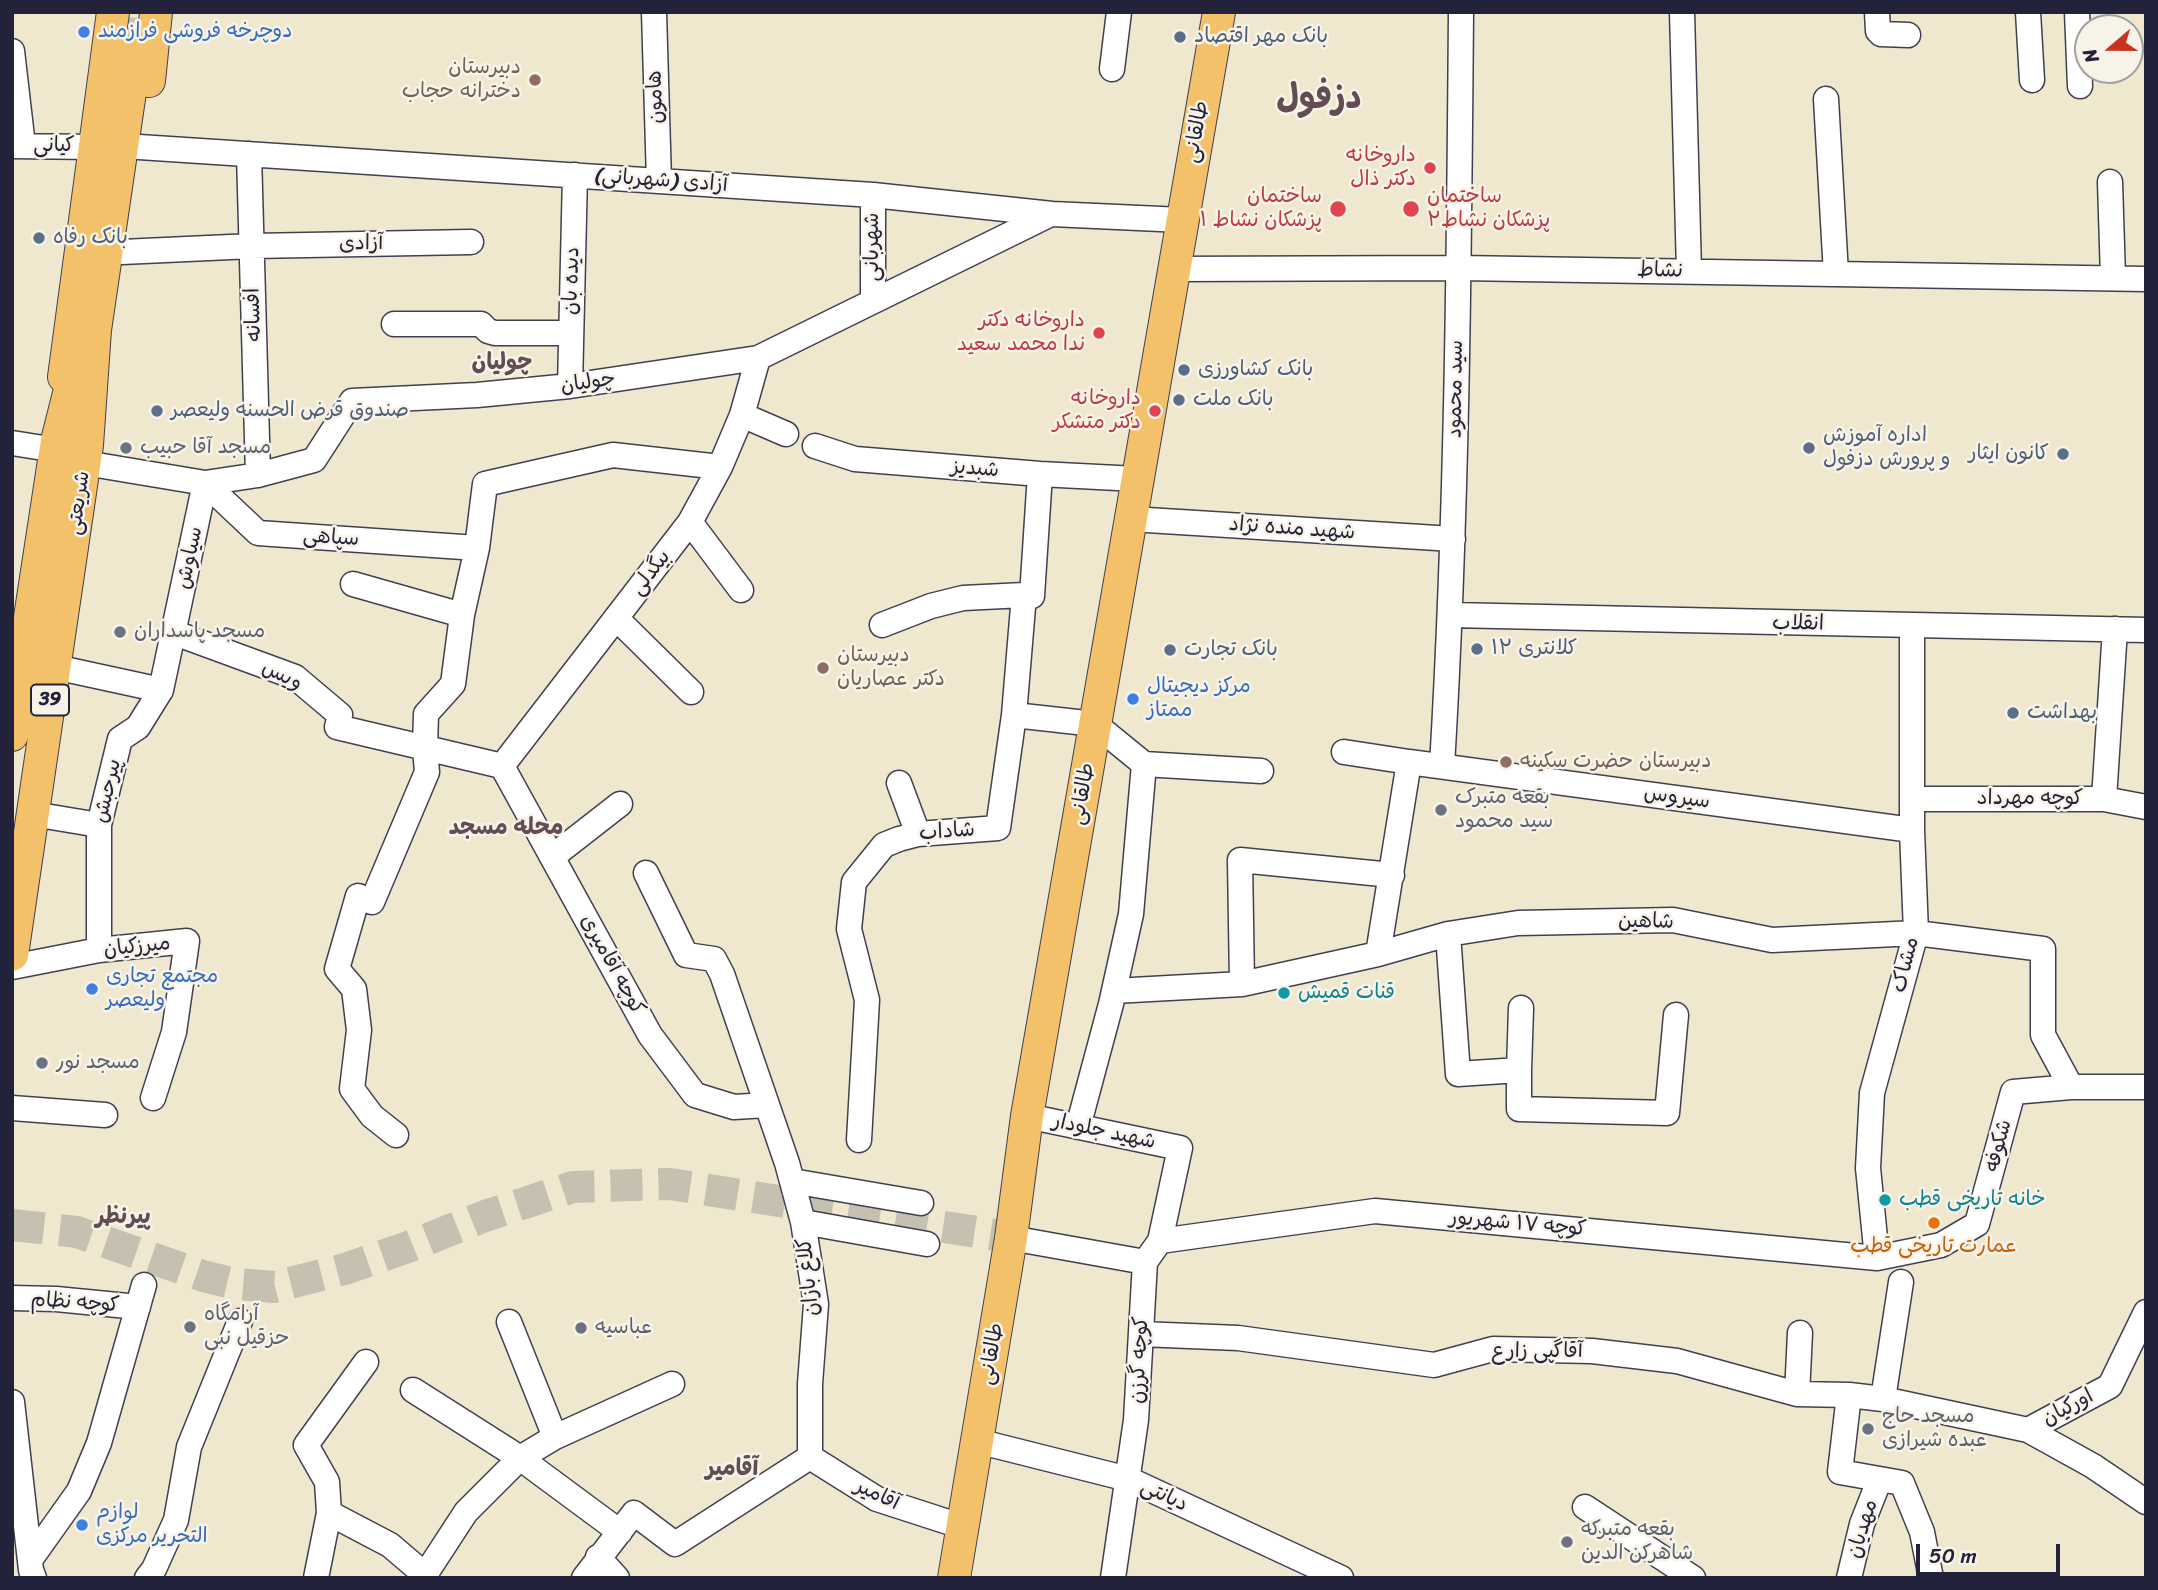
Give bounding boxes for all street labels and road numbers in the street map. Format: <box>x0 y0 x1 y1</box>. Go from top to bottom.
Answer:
street label: هامون <box>642 70 670 124</box>
street label: طالقانی <box>1179 99 1215 165</box>
street label: کیانی <box>33 133 75 159</box>
street label: آزادی (شهربانی) <box>593 164 729 198</box>
street label: شهربانی <box>860 212 886 282</box>
street label: آزادی <box>339 231 383 257</box>
street label: دیده بان <box>558 246 586 316</box>
street label: نشاط <box>1637 258 1683 284</box>
street label: افسانه <box>240 287 268 343</box>
street label: سید محمود <box>1443 340 1469 438</box>
street label: چولیان <box>559 367 617 399</box>
street label: شبدیز <box>950 454 1000 484</box>
street label: شریعتی <box>62 469 96 537</box>
street label: شهید منده نژاد <box>1228 512 1356 546</box>
street label: سپاهی <box>302 523 360 553</box>
street label: سیاوش <box>171 524 209 592</box>
street label: بیگدلی <box>625 545 677 601</box>
street label: انقلاب <box>1772 611 1824 637</box>
street label: ویس <box>258 655 306 697</box>
road number: 39 <box>31 684 69 716</box>
street label: پیرحبش <box>88 757 128 825</box>
street label: طالقانی <box>1065 761 1101 827</box>
street label: سیروس <box>1642 781 1712 815</box>
street label: کوچه مهرداد <box>1977 786 2083 812</box>
street label: شاداب <box>918 817 976 847</box>
street label: شاهین <box>1618 909 1674 935</box>
street label: کوچه آقامیری <box>574 910 650 1020</box>
street label: میرزکیان <box>102 931 172 963</box>
street label: مشاک <box>1887 935 1925 995</box>
street label: شهید جلودار <box>1050 1109 1158 1155</box>
street label: شکوفه <box>1980 1117 2018 1175</box>
street label: کوچه ۱۷ شهریور <box>1448 1205 1588 1243</box>
street label: کلاغ بازان <box>792 1237 826 1317</box>
street label: کوچه نظام <box>30 1287 120 1319</box>
street label: کوچه گرزن <box>1125 1316 1155 1404</box>
street label: طالقانی <box>974 1321 1010 1387</box>
street label: آقاگپی زارع <box>1491 1339 1583 1365</box>
street label: اورکیان <box>2038 1384 2098 1432</box>
street label: آقامیر <box>850 1474 904 1516</box>
street label: دیانتی <box>1136 1474 1192 1518</box>
street label: مهدیان <box>1842 1496 1884 1562</box>

